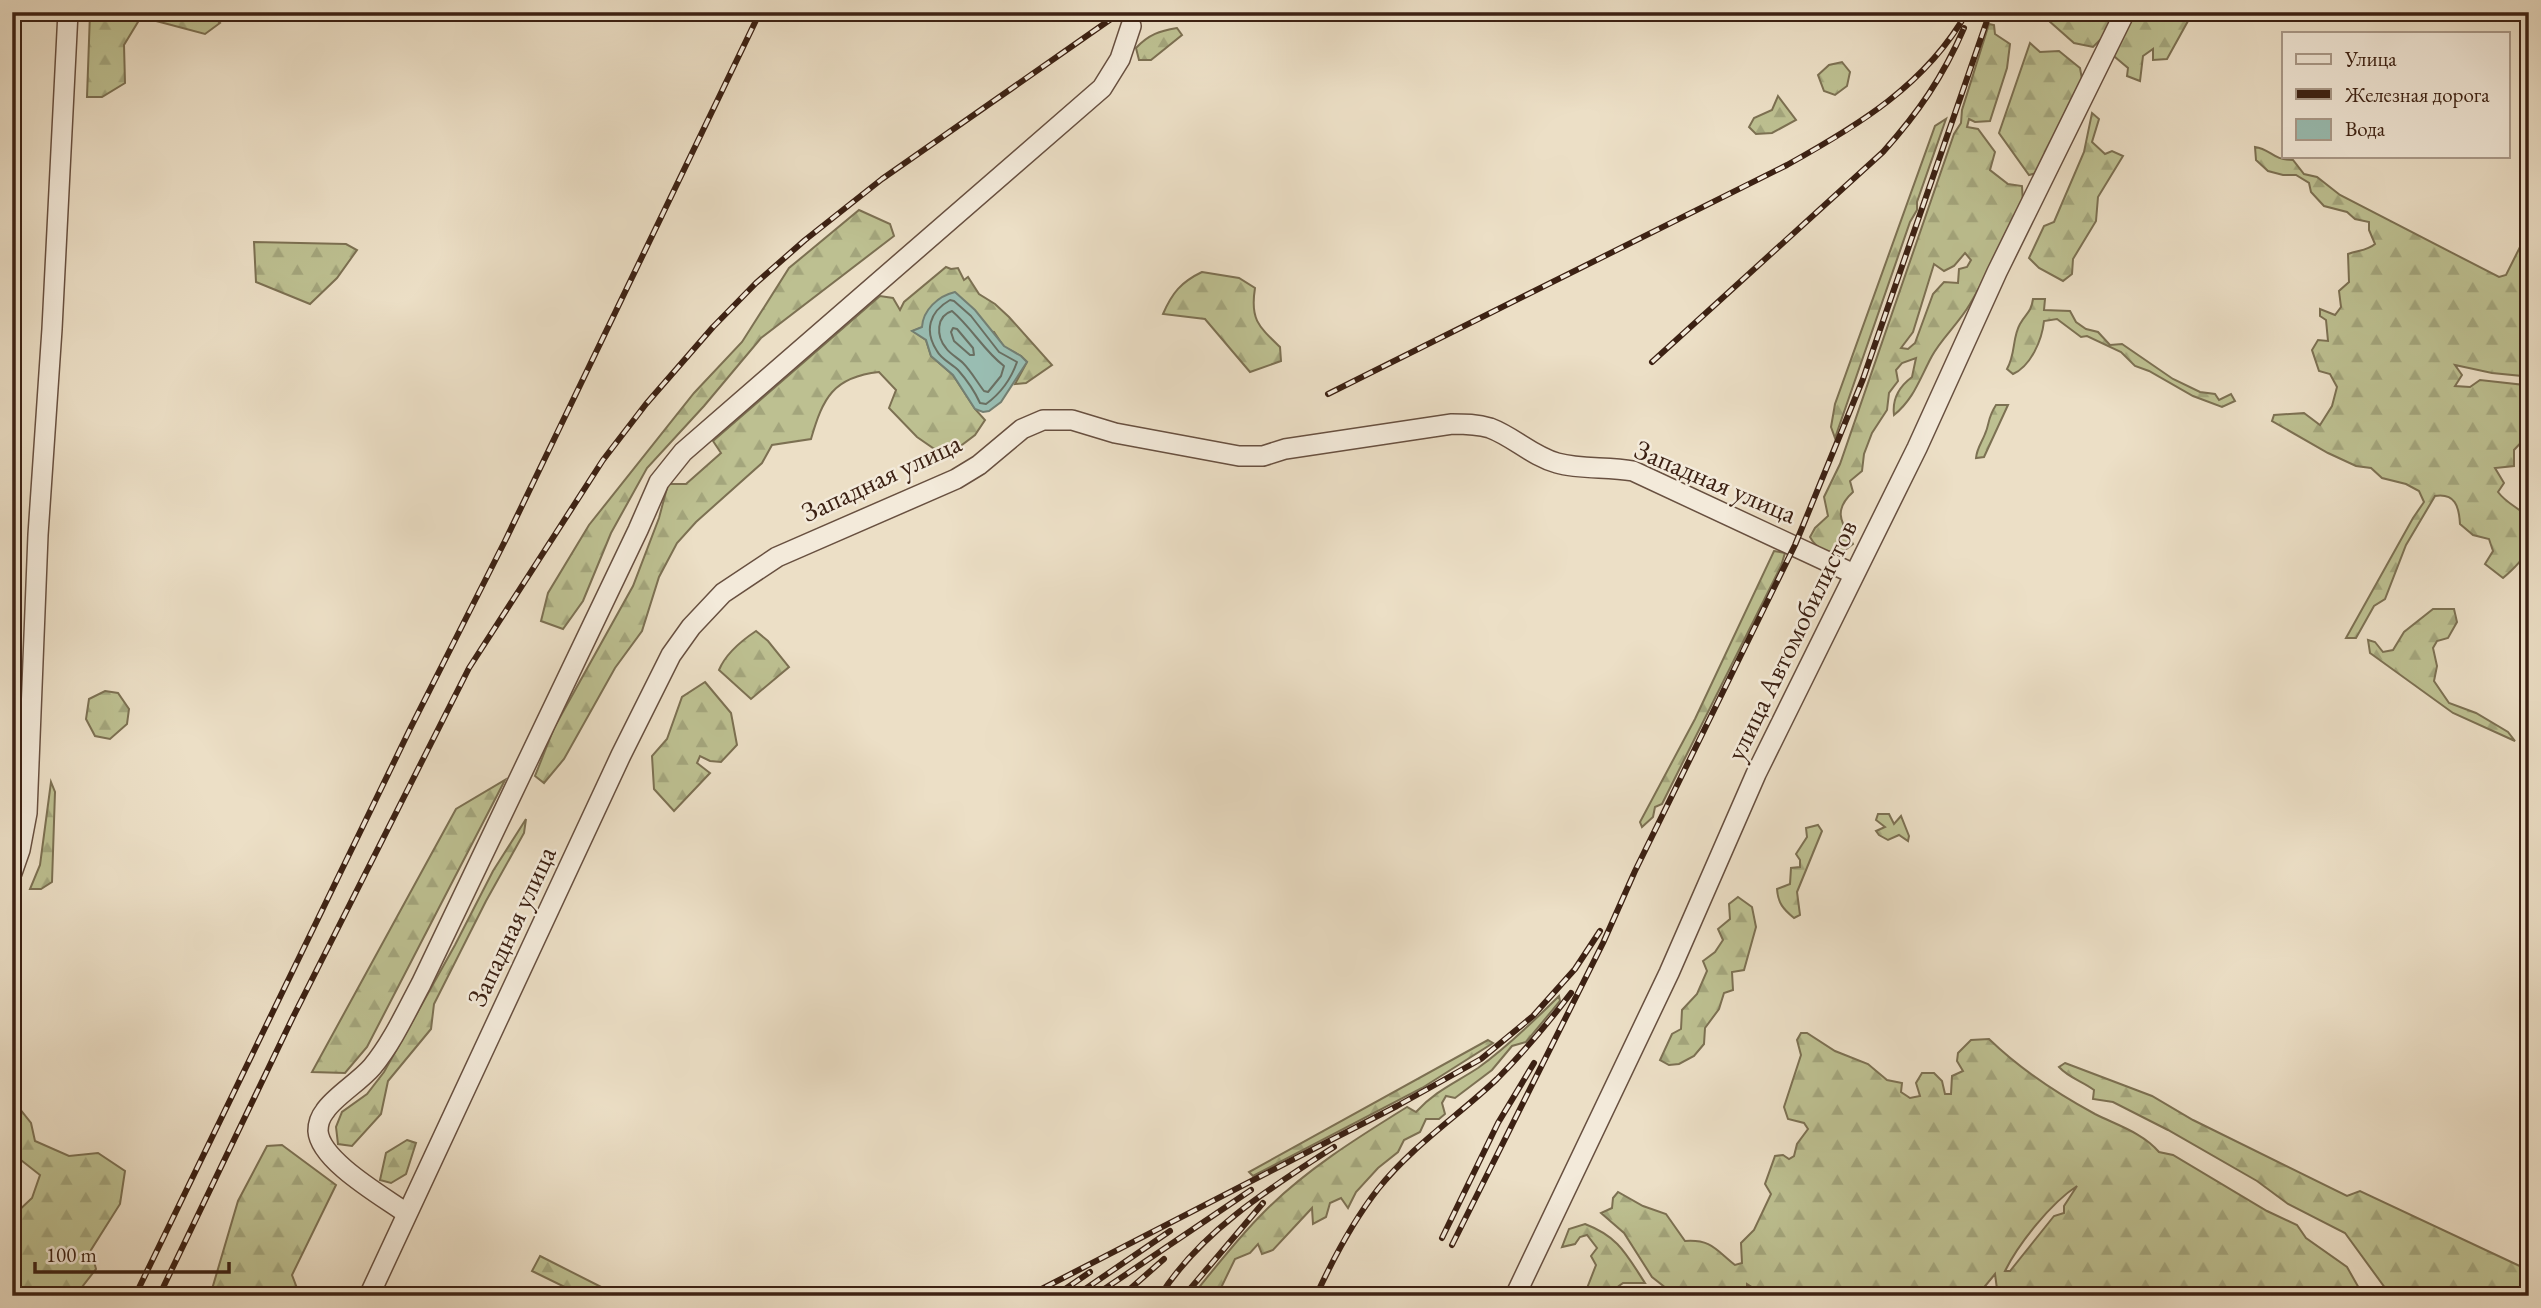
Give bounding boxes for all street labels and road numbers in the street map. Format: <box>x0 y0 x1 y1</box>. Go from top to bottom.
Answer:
street label: Западная улица <box>795 424 968 530</box>
street label: Западная улица <box>1629 431 1803 532</box>
street label: улица Автомобилистов <box>1717 514 1865 766</box>
street label: Западная улица <box>458 839 564 1012</box>

